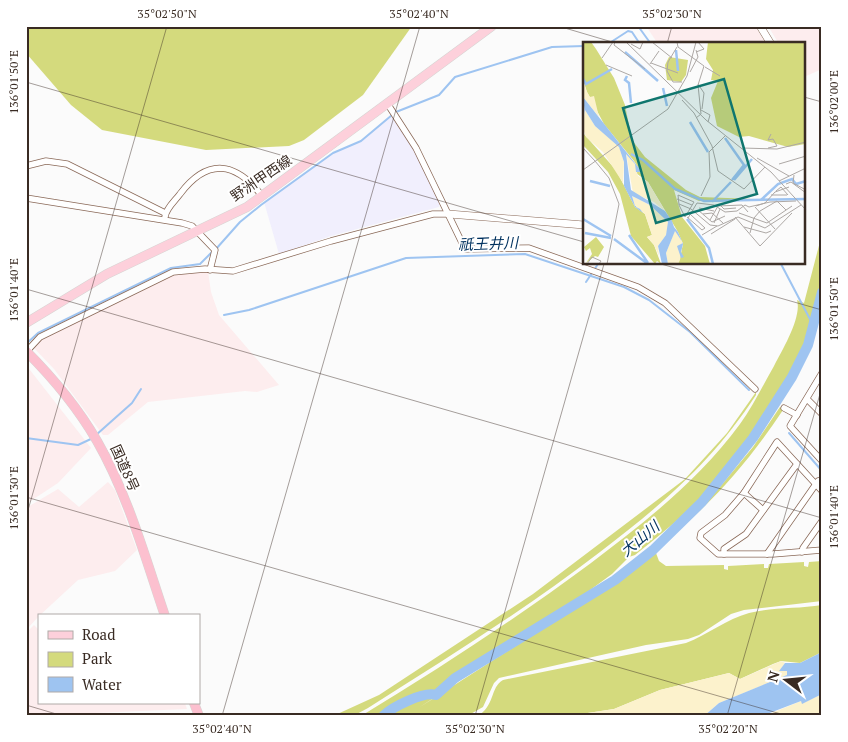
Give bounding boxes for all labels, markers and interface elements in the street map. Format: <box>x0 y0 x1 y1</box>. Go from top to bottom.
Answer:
text: 35°02'50"N <box>137 6 197 21</box>
text: 35°02'40"N <box>389 6 449 21</box>
text: 35°02'30"N <box>642 6 702 21</box>
inset map <box>583 42 806 265</box>
text: 136°01'50"E <box>6 50 21 114</box>
text: 136°02'00"E <box>826 70 841 134</box>
street label: 野洲甲西線 <box>226 150 295 205</box>
water label: 祇王井川 <box>458 232 520 254</box>
text: 136°01'40"E <box>6 258 21 322</box>
text: 136°01'50"E <box>826 277 841 341</box>
street label: 国道8号 <box>107 441 144 494</box>
text: 136°01'30"E <box>6 466 21 530</box>
text: 136°01'40"E <box>826 485 841 549</box>
water label: 大山川 <box>616 515 665 560</box>
legend <box>38 614 200 704</box>
text: Road <box>82 624 115 644</box>
text: Park <box>82 648 112 668</box>
north arrow <box>760 654 810 704</box>
text: N <box>762 668 784 684</box>
text: Water <box>82 674 122 694</box>
text: 35°02'40"N <box>192 721 252 736</box>
text: 35°02'30"N <box>445 721 505 736</box>
text: 35°02'20"N <box>698 721 758 736</box>

